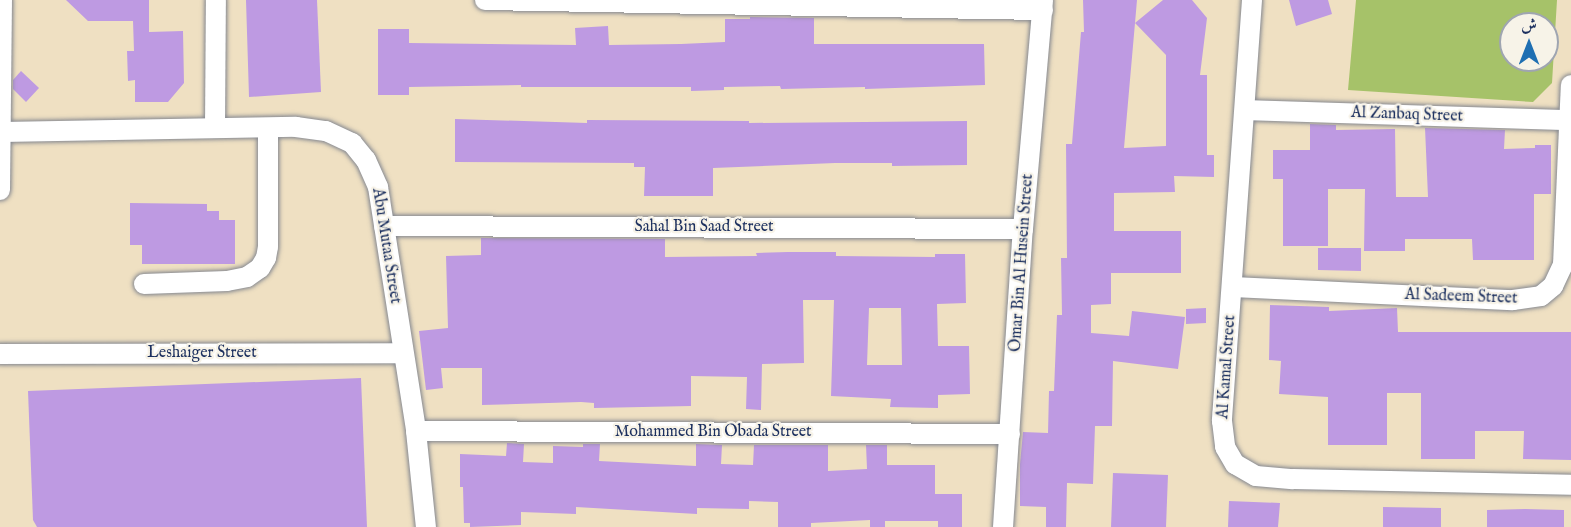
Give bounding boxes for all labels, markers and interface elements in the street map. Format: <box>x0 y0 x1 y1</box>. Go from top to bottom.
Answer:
north arrow <box>1499 12 1559 72</box>
text: ش <box>1521 16 1537 36</box>
street label: Al Zanbaq Street <box>1351 103 1463 127</box>
street label: Omar Bin Al Husein Street <box>1006 173 1038 353</box>
street label: Abu Mutaa Street <box>367 187 405 305</box>
street label: Sahal Bin Saad Street <box>634 217 774 237</box>
street label: Al Sadeem Street <box>1404 285 1518 309</box>
street label: Al Kamal Street <box>1214 314 1240 420</box>
street label: Leshaiger Street <box>147 343 257 363</box>
street label: Mohammed Bin Obada Street <box>614 422 812 442</box>

